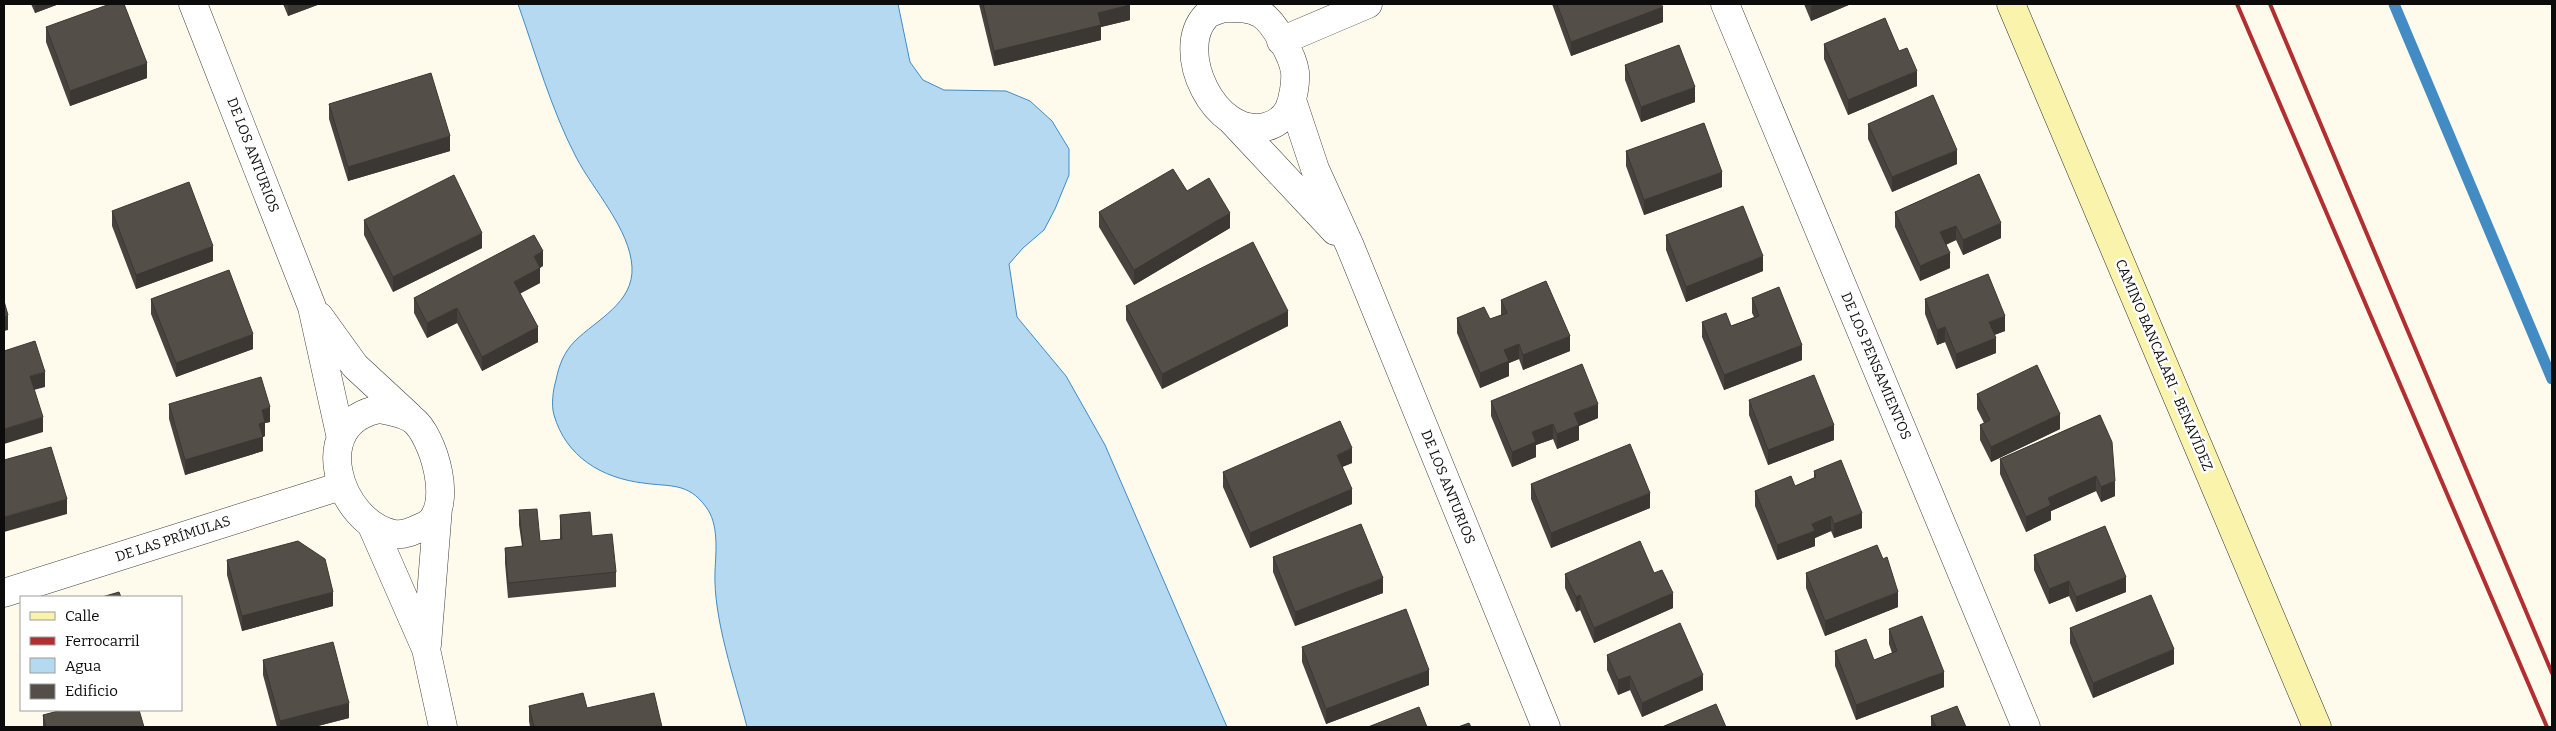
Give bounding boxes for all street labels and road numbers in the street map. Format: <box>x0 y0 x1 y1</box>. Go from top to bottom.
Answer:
street label: DE LOS ANTURIOS <box>223 95 283 215</box>
street label: CAMINO BANCALARI - BENAVÍDEZ <box>2112 256 2217 473</box>
street label: DE LOS PENSAMIENTOS <box>1837 290 1915 442</box>
street label: DE LOS ANTURIOS <box>1417 427 1479 547</box>
street label: DE LAS PRÍMULAS <box>113 511 233 566</box>

